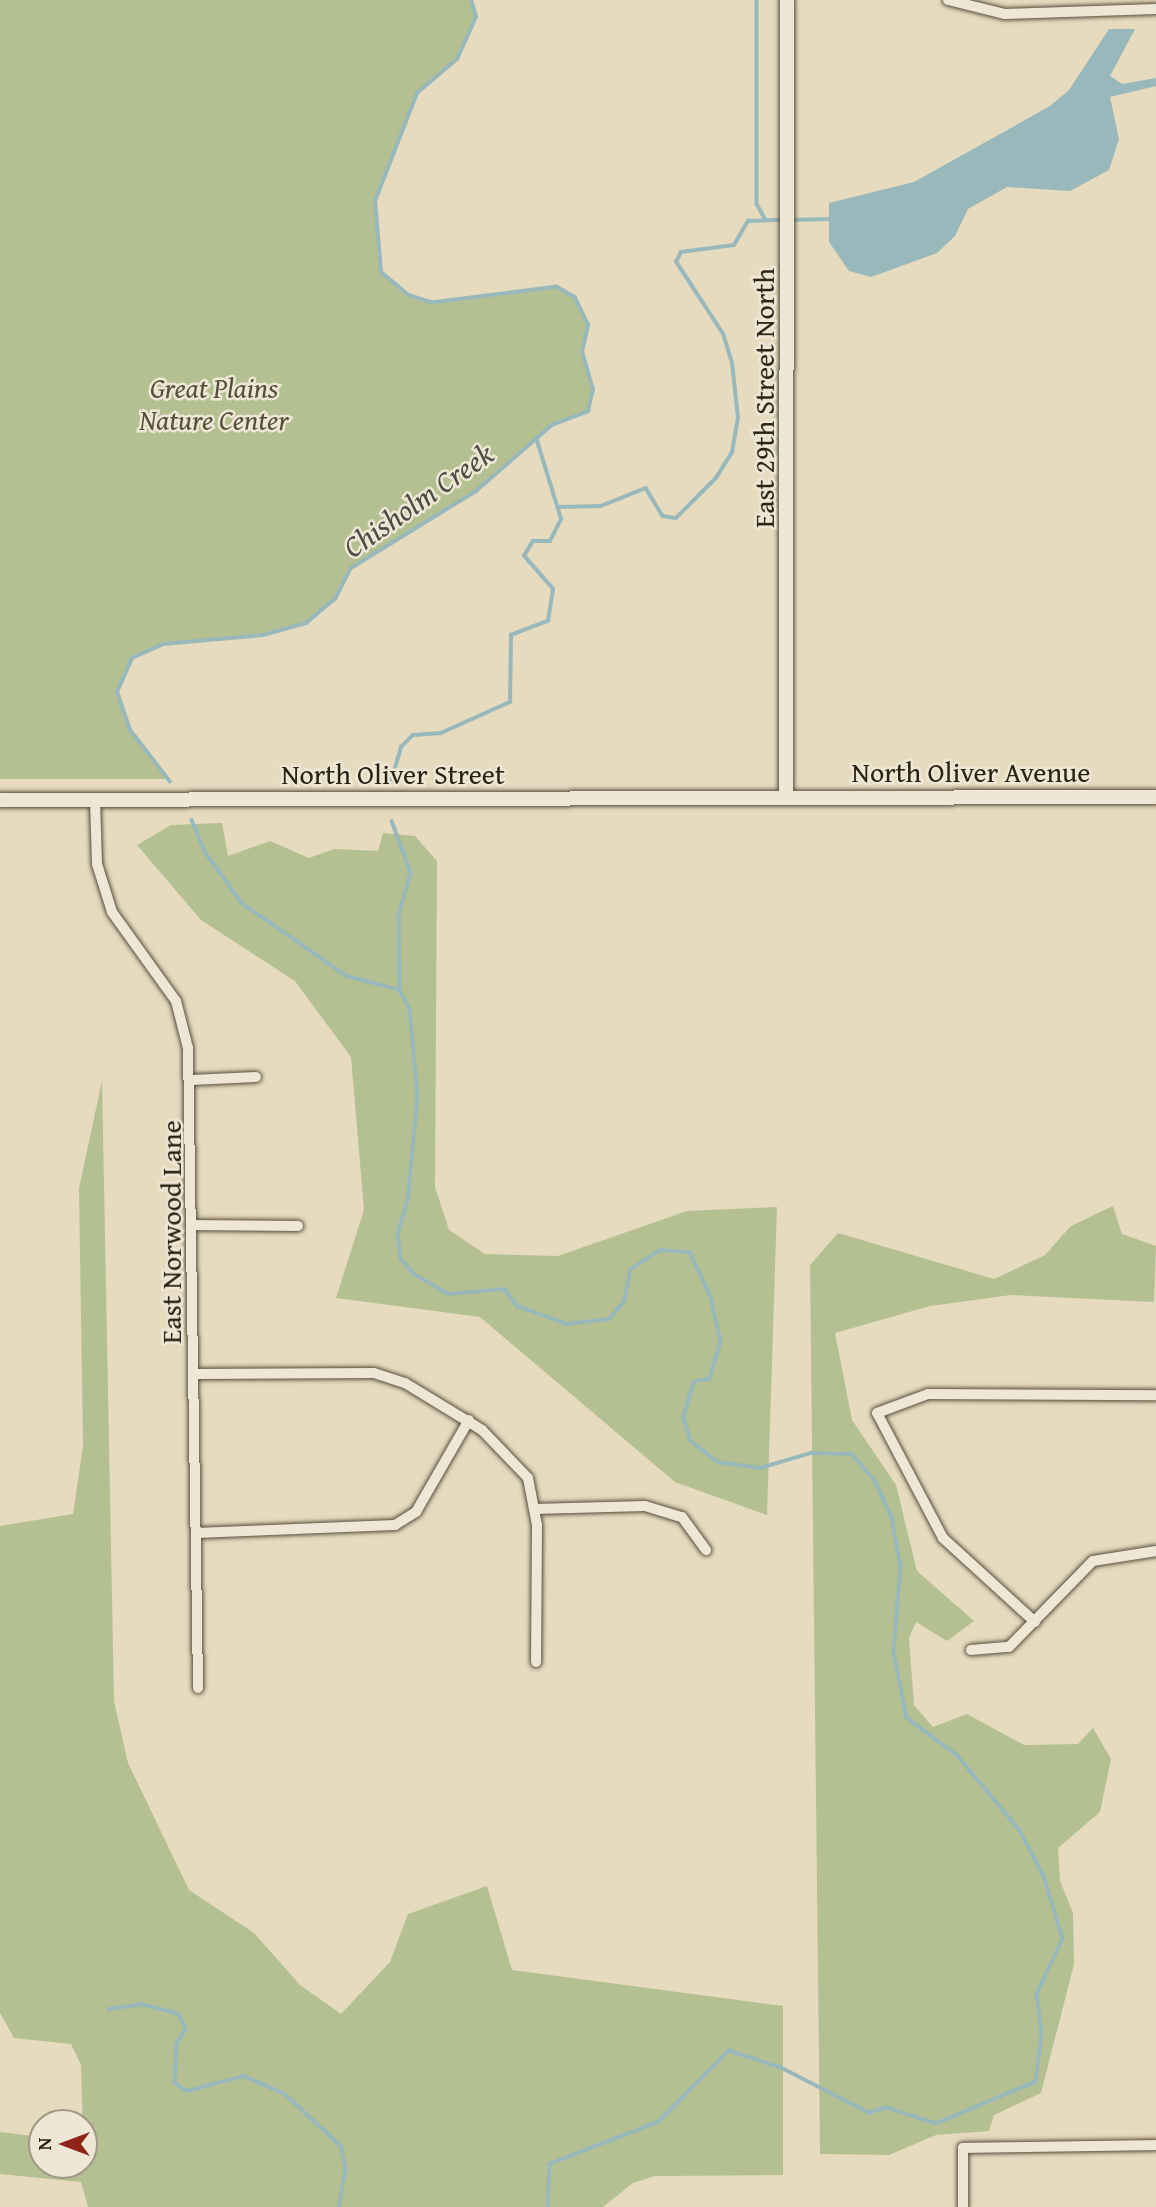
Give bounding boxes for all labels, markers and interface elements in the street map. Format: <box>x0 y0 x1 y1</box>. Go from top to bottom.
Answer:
street label: East 29th Street North <box>747 268 781 528</box>
park label: Great Plains Nature Center <box>139 371 289 437</box>
water label: Chisholm Creek <box>336 435 500 565</box>
street label: North Oliver Avenue <box>852 755 1090 789</box>
street label: North Oliver Street <box>281 757 505 791</box>
street label: East Norwood Lane <box>154 1120 188 1344</box>
north arrow <box>28 2109 98 2179</box>
text: N <box>30 2138 58 2150</box>

